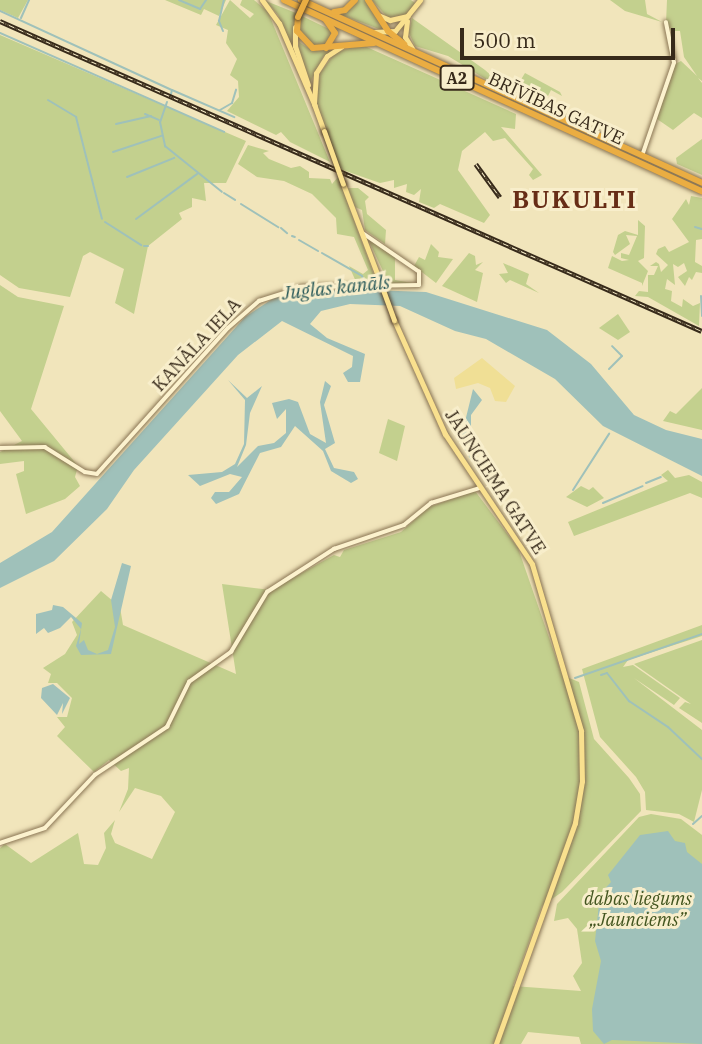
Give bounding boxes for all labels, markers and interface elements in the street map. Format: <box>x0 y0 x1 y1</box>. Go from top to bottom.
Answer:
scale bar <box>464 14 679 58</box>
text: 500 m <box>473 26 536 54</box>
road number: A2 <box>440 66 475 90</box>
street label: BRĪVĪBAS GATVE <box>485 68 627 150</box>
district label: BUKULTI <box>513 186 637 214</box>
water label: Juglas kanāls <box>281 271 391 305</box>
street label: KANĀLA IELA <box>148 294 246 396</box>
street label: JAUNCIEMA GATVE <box>440 406 550 558</box>
park label: dabas liegums „Jaunciems” <box>584 889 692 932</box>

